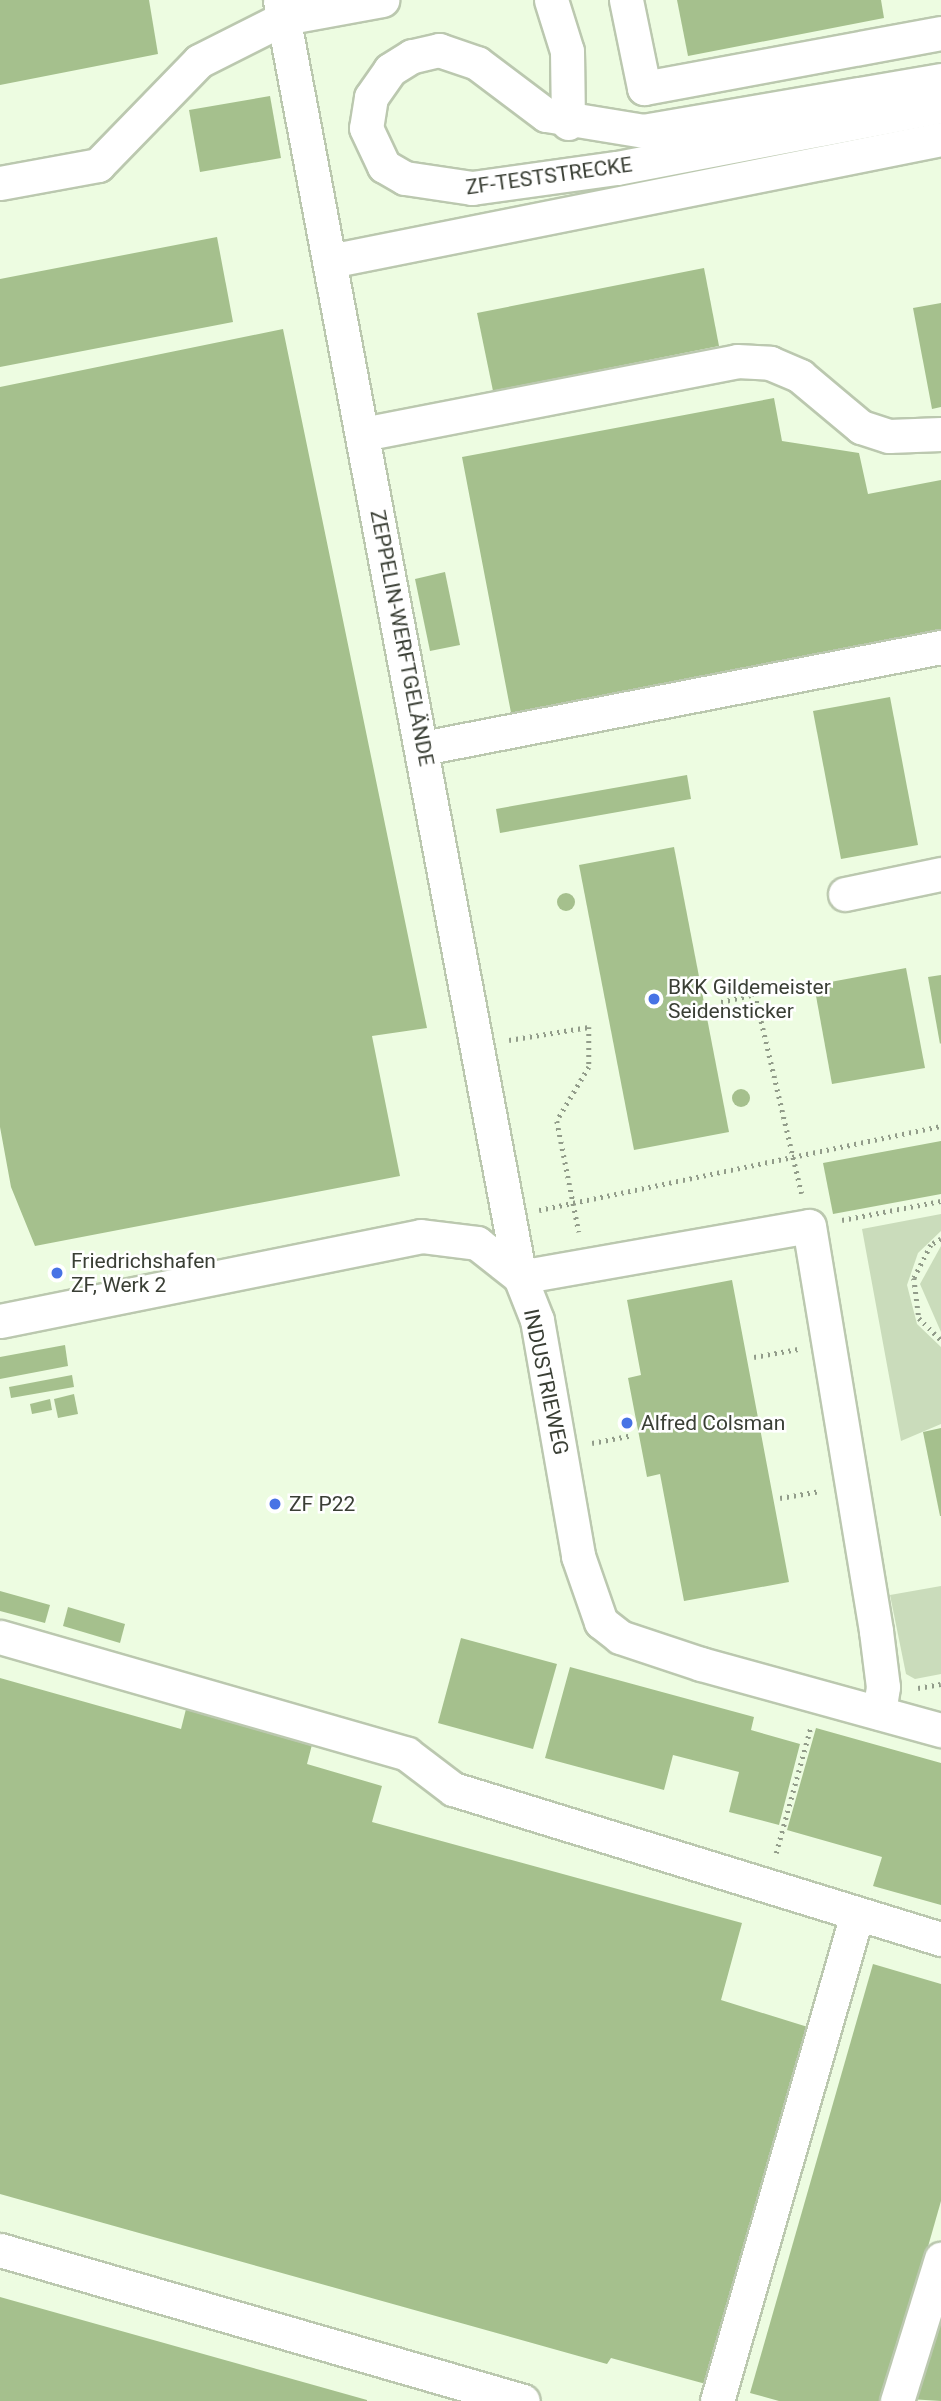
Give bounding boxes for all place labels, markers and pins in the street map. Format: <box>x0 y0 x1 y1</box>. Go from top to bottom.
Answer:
place label: BKK Gildemeister Seidensticker <box>668 974 831 1024</box>
marker: BKK Gildemeister Seidensticker <box>646 991 662 1007</box>
place label: Friedrichshafen ZF, Werk 2 <box>71 1248 216 1298</box>
marker: Friedrichshafen ZF, Werk 2 <box>49 1265 65 1281</box>
place label: Alfred Colsman <box>641 1410 785 1436</box>
marker: Alfred Colsman <box>619 1415 635 1431</box>
place label: ZF P22 <box>289 1491 355 1517</box>
marker: ZF P22 <box>267 1496 283 1512</box>

